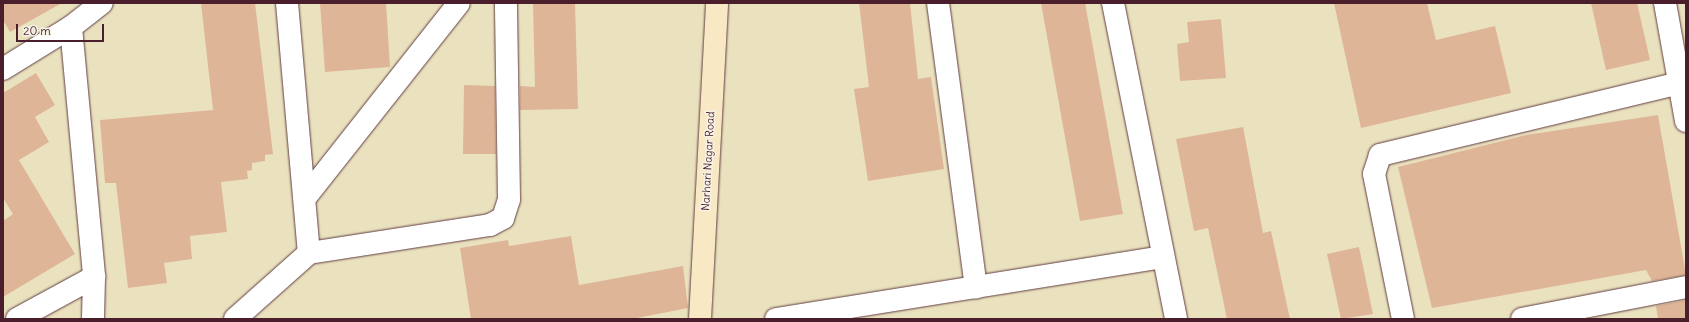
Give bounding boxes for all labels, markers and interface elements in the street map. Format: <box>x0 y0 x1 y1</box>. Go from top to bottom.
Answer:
scale bar <box>18 16 106 42</box>
text: 20 m <box>23 23 51 38</box>
street label: Narhari Nagar Road <box>699 111 717 211</box>

